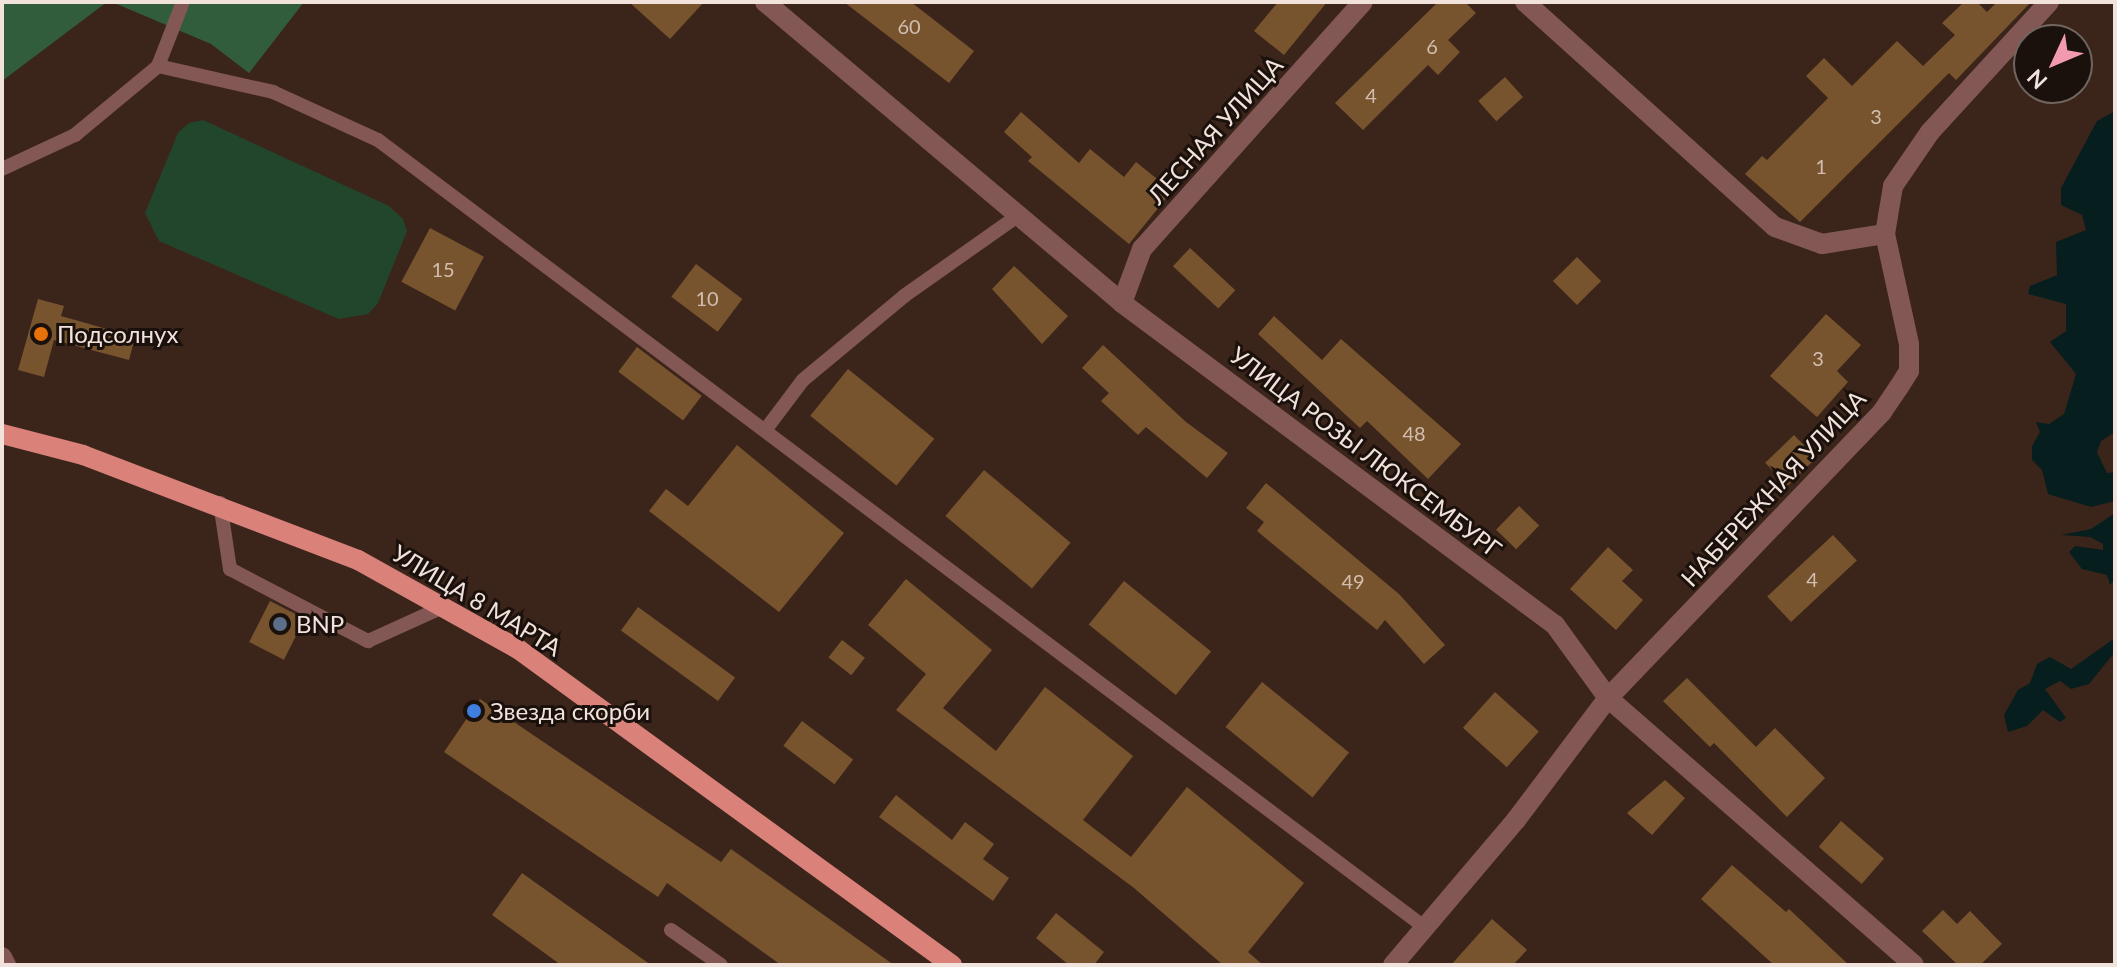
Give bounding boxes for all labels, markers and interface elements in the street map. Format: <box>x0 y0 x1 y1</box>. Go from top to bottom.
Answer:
house number: 60 <box>897 14 921 38</box>
north arrow <box>2013 24 2093 104</box>
house number: 6 <box>1426 34 1438 58</box>
street label: ЛЕСНАЯ УЛИЦА <box>1141 51 1289 209</box>
text: N <box>2021 64 2052 95</box>
house number: 4 <box>1365 83 1377 107</box>
house number: 3 <box>1870 104 1882 128</box>
house number: 1 <box>1815 154 1827 178</box>
house number: 15 <box>431 257 455 281</box>
house number: 10 <box>695 286 719 310</box>
place label: Подсолнух <box>57 320 178 348</box>
marker: Подсолнух <box>32 325 50 343</box>
street label: УЛИЦА РОЗЫ ЛЮКСЕМБУРГ <box>1225 340 1507 564</box>
house number: 3 <box>1812 346 1824 370</box>
street label: НАБЕРЕЖНАЯ УЛИЦА <box>1675 384 1871 592</box>
house number: 48 <box>1402 421 1426 445</box>
street label: УЛИЦА 8 МАРТА <box>387 538 567 662</box>
house number: 4 <box>1806 567 1818 591</box>
house number: 49 <box>1341 569 1365 593</box>
place label: BNP <box>296 610 344 638</box>
marker: BNP <box>271 615 289 633</box>
place label: Звезда скорби <box>490 697 650 725</box>
marker: Звезда скорби <box>465 702 483 720</box>

